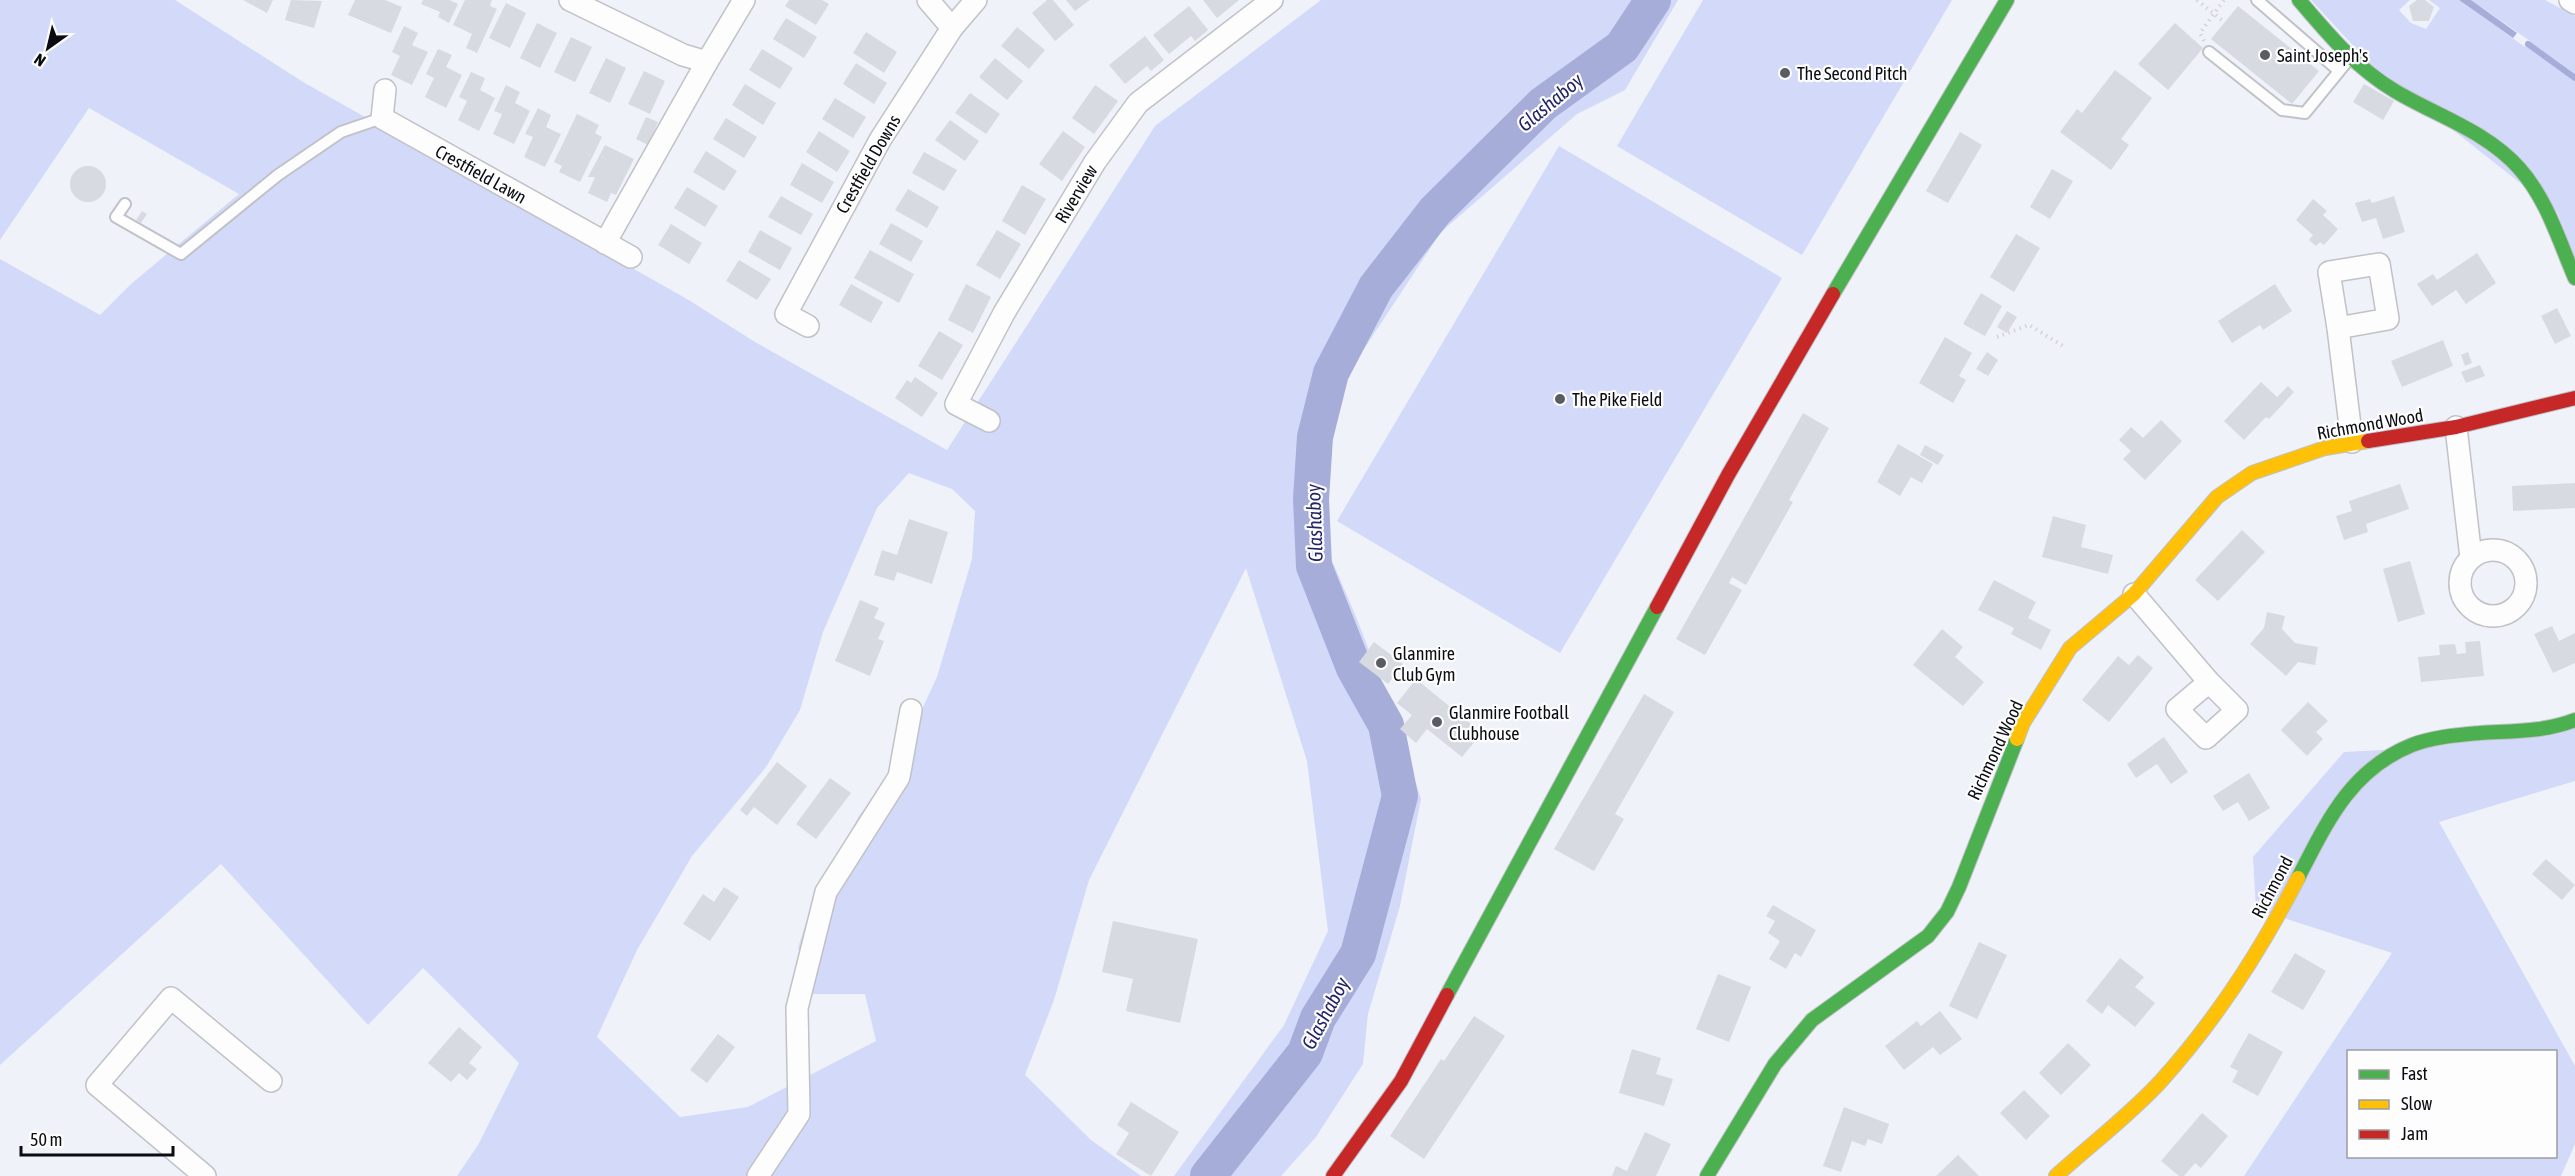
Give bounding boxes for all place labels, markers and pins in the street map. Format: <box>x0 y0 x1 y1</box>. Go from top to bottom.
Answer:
place label: Saint Joseph's <box>2277 45 2368 66</box>
marker: Saint Joseph's <box>2258 48 2272 62</box>
place label: The Second Pitch <box>1797 63 1907 84</box>
marker: The Second Pitch <box>1778 66 1792 80</box>
place label: The Pike Field <box>1572 389 1662 410</box>
marker: The Pike Field <box>1553 392 1567 406</box>
place label: Glanmire Club Gym <box>1393 643 1455 685</box>
marker: Glanmire Club Gym <box>1374 656 1388 670</box>
place label: Glanmire Football Clubhouse <box>1449 702 1569 744</box>
marker: Glanmire Football Clubhouse <box>1430 715 1444 729</box>

